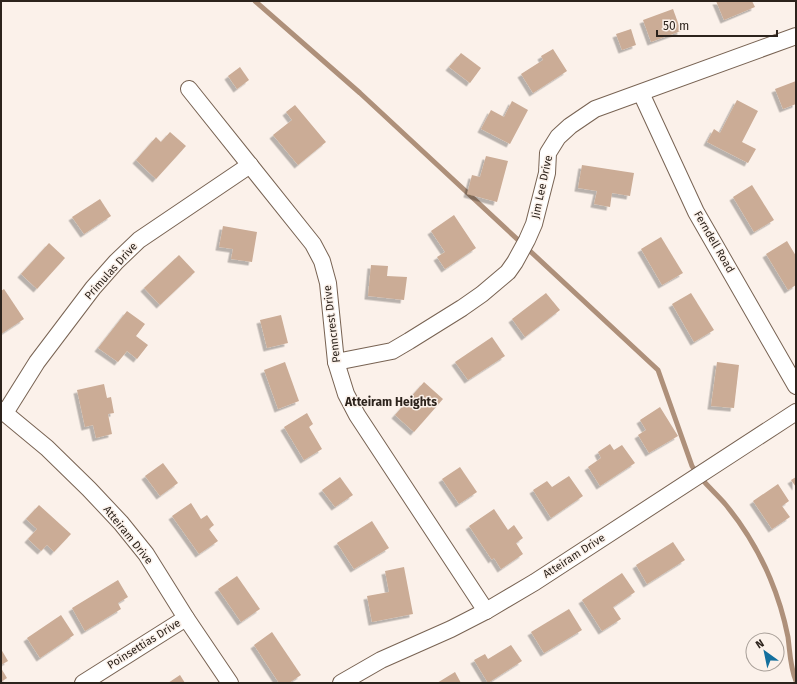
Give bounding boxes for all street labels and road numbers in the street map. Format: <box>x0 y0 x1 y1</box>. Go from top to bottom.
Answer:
street label: Jim Lee Drive <box>529 154 555 220</box>
street label: Ferndell Road <box>691 209 737 275</box>
street label: Primulas Drive <box>82 240 140 302</box>
street label: Penncrest Drive <box>321 285 343 363</box>
street label: Atteiram Drive <box>101 503 155 567</box>
street label: Atteiram Drive <box>541 531 607 581</box>
street label: Poinsettias Drive <box>105 616 183 672</box>

